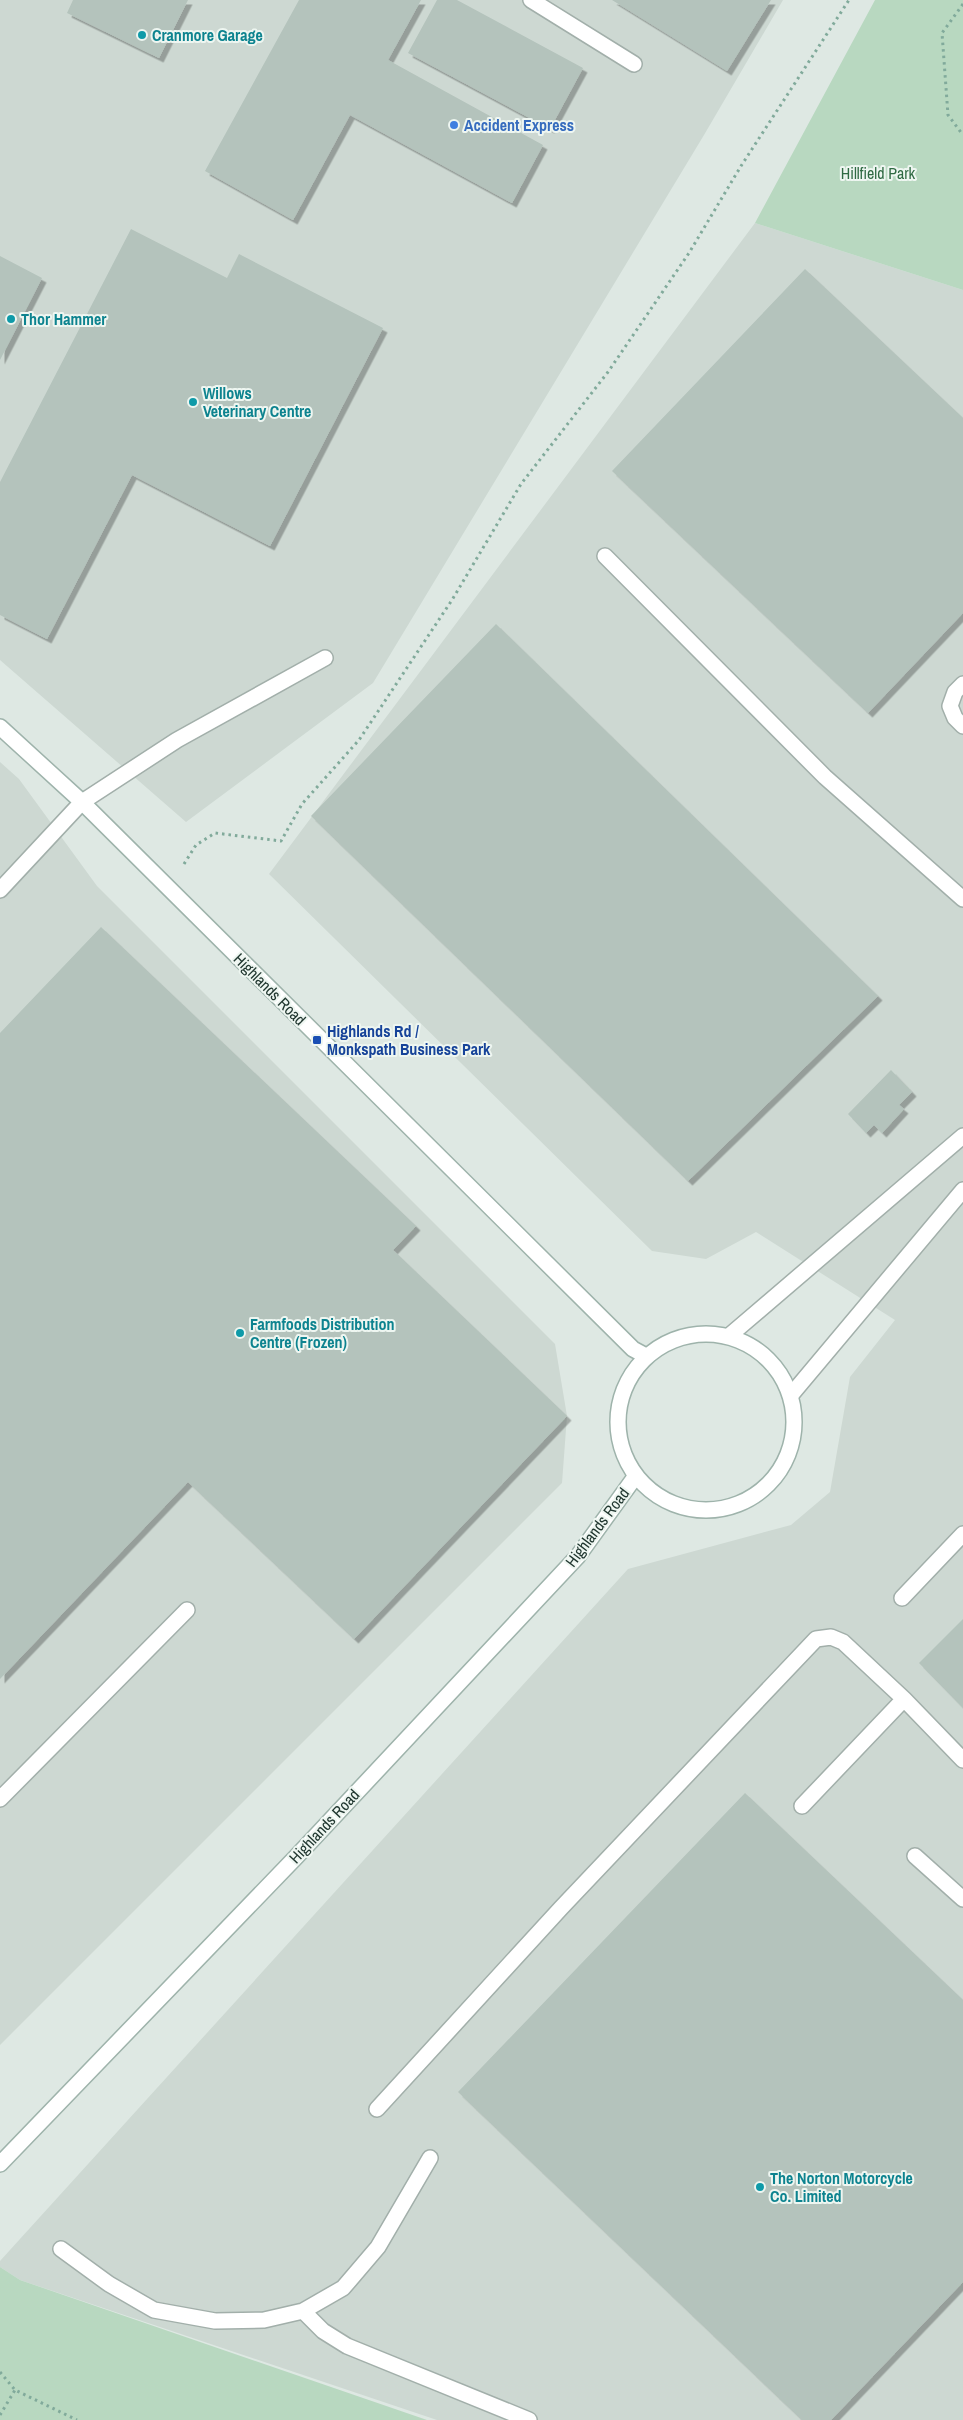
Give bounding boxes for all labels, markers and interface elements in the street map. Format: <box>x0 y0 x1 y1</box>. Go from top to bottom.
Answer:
place label: Cranmore Garage <box>152 24 263 46</box>
marker: Cranmore Garage <box>136 29 148 41</box>
place label: Accident Express <box>464 114 574 136</box>
marker: Accident Express <box>448 119 460 131</box>
park label: Hillfield Park <box>841 162 916 184</box>
place label: Thor Hammer <box>21 308 107 330</box>
marker: Thor Hammer <box>5 313 17 325</box>
place label: Willows Veterinary Centre <box>203 382 311 422</box>
marker: Willows Veterinary Centre <box>187 396 199 408</box>
street label: Highlands Road <box>229 948 311 1030</box>
place label: Highlands Rd / Monkspath Business Park <box>327 1020 491 1060</box>
marker: Highlands Rd / Monkspath Business Park <box>311 1034 323 1046</box>
place label: Farmfoods Distribution Centre (Frozen) <box>250 1313 394 1353</box>
marker: Farmfoods Distribution Centre (Frozen) <box>234 1327 246 1339</box>
street label: Highlands Road <box>560 1483 634 1571</box>
street label: Highlands Road <box>284 1784 364 1868</box>
place label: The Norton Motorcycle Co. Limited <box>770 2167 913 2207</box>
marker: The Norton Motorcycle Co. Limited <box>754 2181 766 2193</box>

